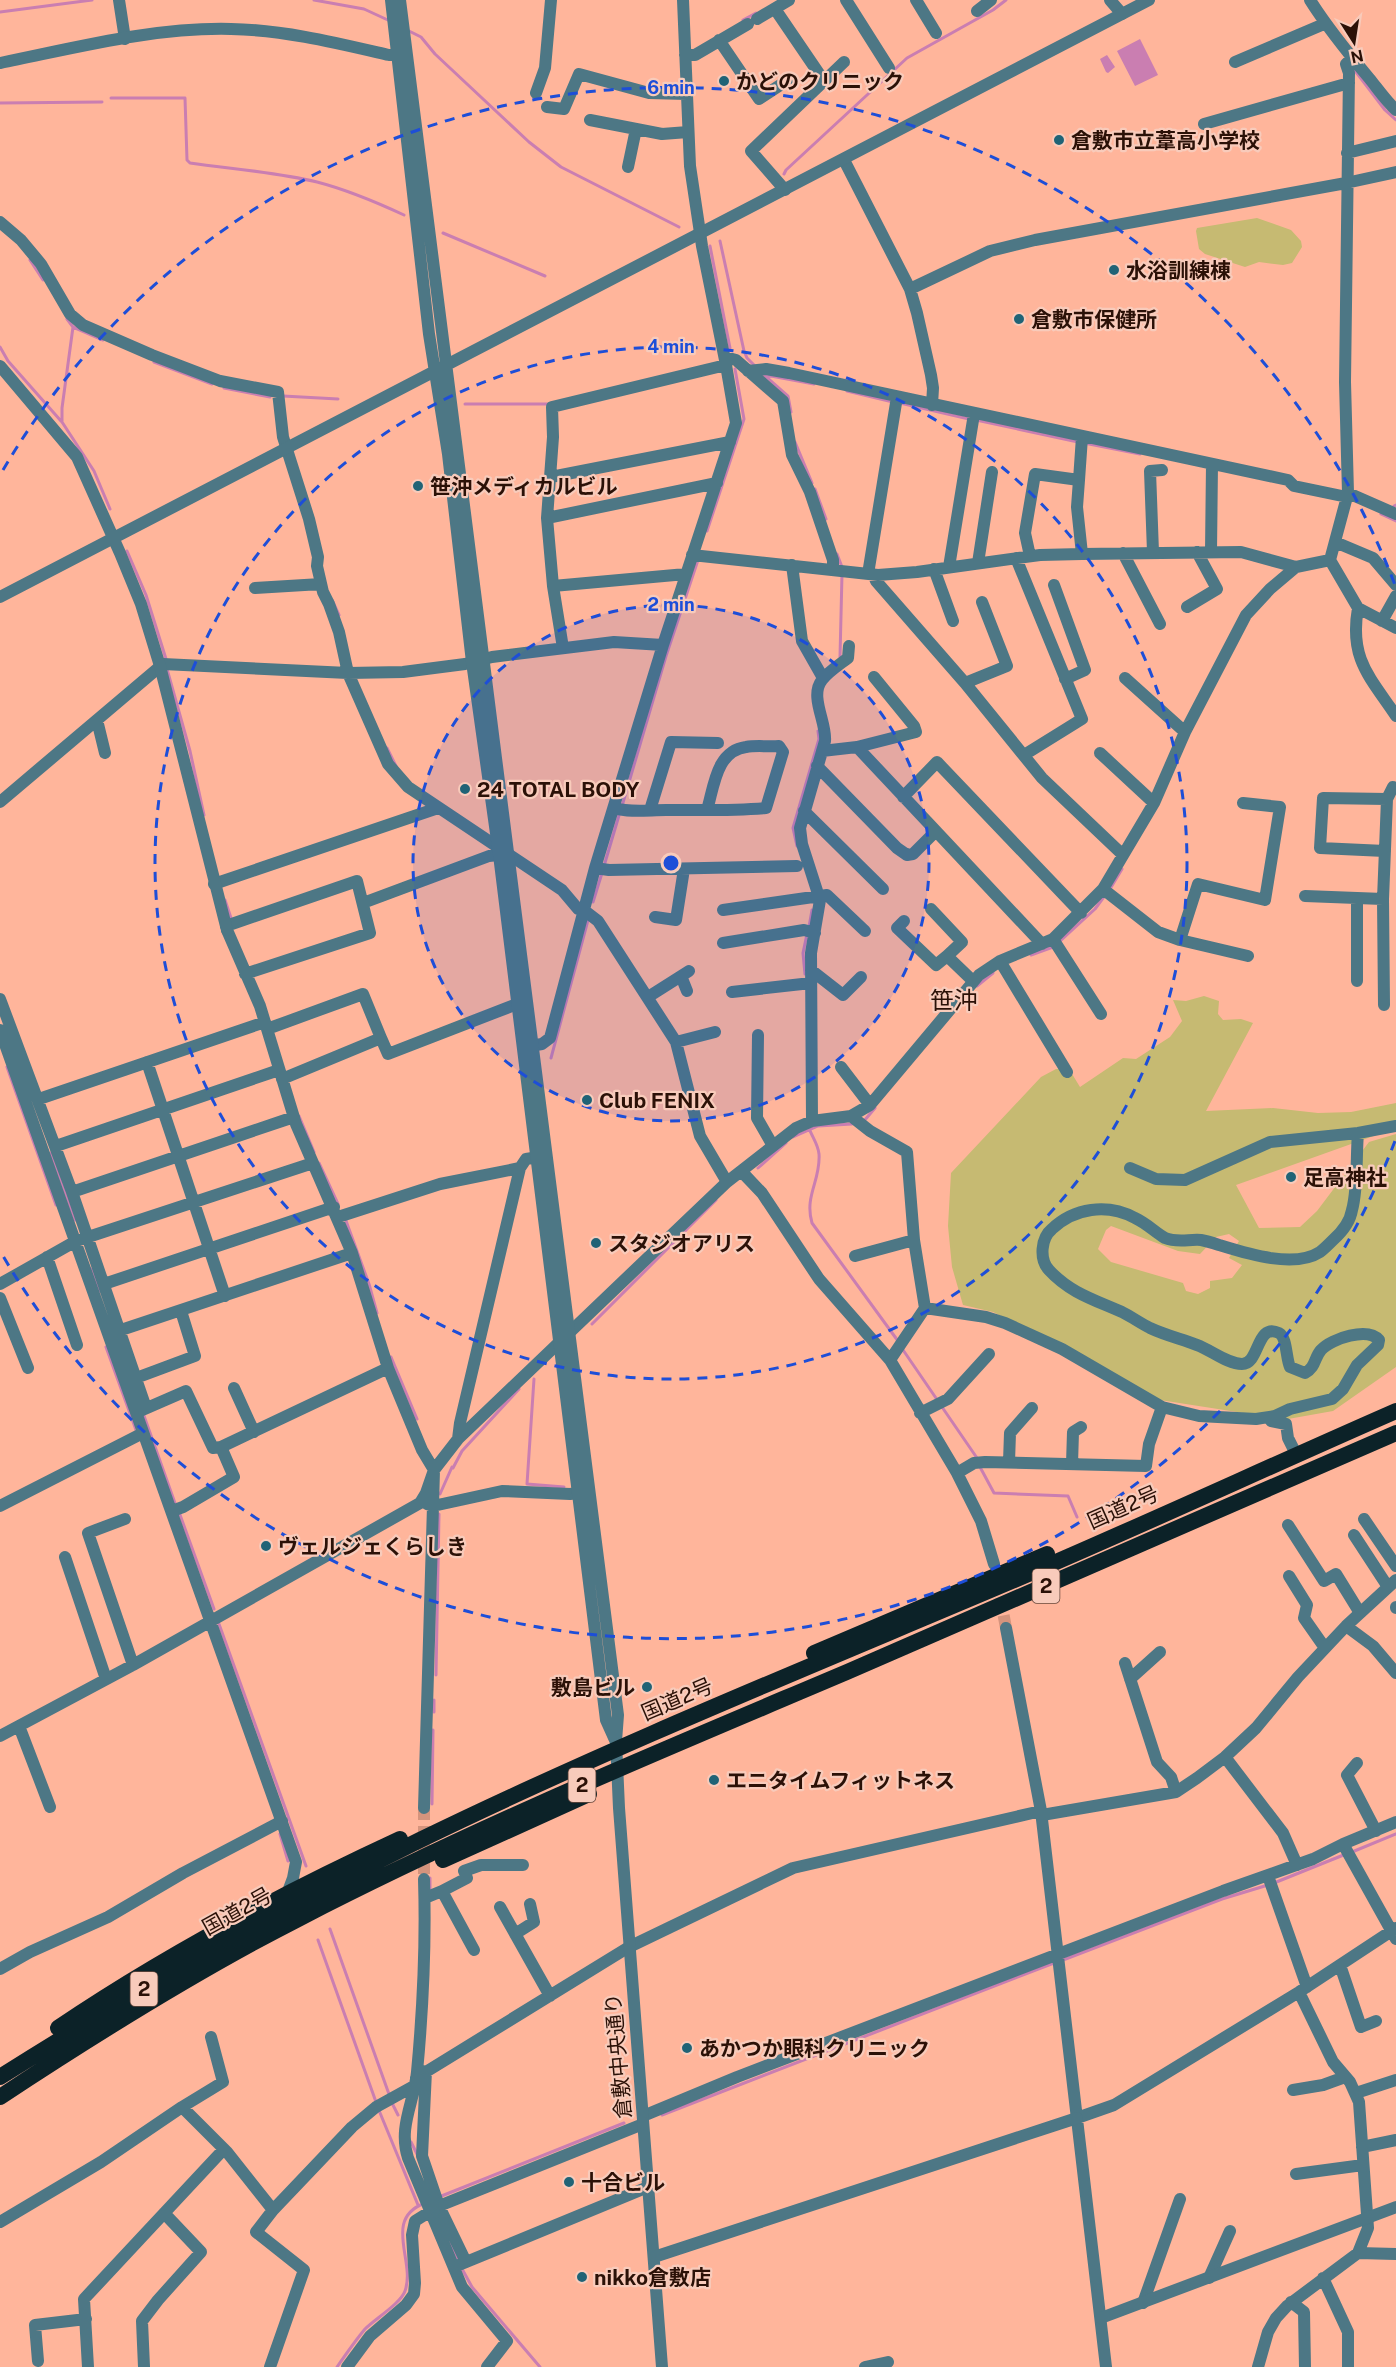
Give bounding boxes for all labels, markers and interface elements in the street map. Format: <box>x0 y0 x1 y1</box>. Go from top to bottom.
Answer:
north arrow <box>1324 12 1384 72</box>
text: N <box>1349 46 1365 67</box>
place label: かどのクリニック <box>736 69 904 94</box>
marker: かどのクリニック <box>717 74 731 88</box>
text: 6 min <box>647 77 695 98</box>
place label: 倉敷市立葦高小学校 <box>1071 128 1260 153</box>
marker: 倉敷市立葦高小学校 <box>1052 133 1066 147</box>
place label: 水浴訓練棟 <box>1126 258 1231 283</box>
marker: 水浴訓練棟 <box>1107 263 1121 277</box>
place label: 倉敷市保健所 <box>1031 307 1157 332</box>
marker: 倉敷市保健所 <box>1012 312 1026 326</box>
text: 4 min <box>647 336 695 357</box>
place label: 笹沖メディカルビル <box>430 474 618 499</box>
marker: 笹沖メディカルビル <box>411 479 425 493</box>
text: 2 min <box>647 594 695 615</box>
place label: 24 TOTAL BODY <box>477 777 640 802</box>
marker: 24 TOTAL BODY <box>458 782 472 796</box>
centre of rings <box>661 853 681 873</box>
district label: 笹沖 <box>930 986 978 1014</box>
place label: Club FENIX <box>599 1088 715 1113</box>
marker: Club FENIX <box>580 1093 594 1107</box>
place label: 足高神社 <box>1303 1165 1387 1190</box>
marker: 足高神社 <box>1284 1170 1298 1184</box>
place label: スタジオアリス <box>608 1231 755 1256</box>
marker: スタジオアリス <box>589 1236 603 1250</box>
street label: 国道2号 <box>1083 1480 1163 1534</box>
place label: ヴェルジェくらしき <box>278 1534 467 1559</box>
marker: ヴェルジェくらしき <box>259 1539 273 1553</box>
road number: 2 <box>1032 1569 1060 1603</box>
street label: 国道2号 <box>637 1673 717 1725</box>
place label: 敷島ビル <box>551 1675 635 1700</box>
marker: 敷島ビル <box>640 1680 654 1694</box>
road number: 2 <box>568 1768 596 1802</box>
place label: エニタイムフィットネス <box>726 1768 955 1793</box>
marker: エニタイムフィットネス <box>707 1773 721 1787</box>
street label: 国道2号 <box>198 1882 276 1940</box>
road number: 2 <box>130 1972 158 2006</box>
street label: 倉敷中央通り <box>600 1992 636 2120</box>
place label: あかつか眼科クリニック <box>699 2036 930 2061</box>
marker: あかつか眼科クリニック <box>680 2041 694 2055</box>
place label: 十合ビル <box>581 2170 665 2195</box>
marker: 十合ビル <box>562 2175 576 2189</box>
place label: nikko倉敷店 <box>594 2265 711 2290</box>
marker: nikko倉敷店 <box>575 2270 589 2284</box>

